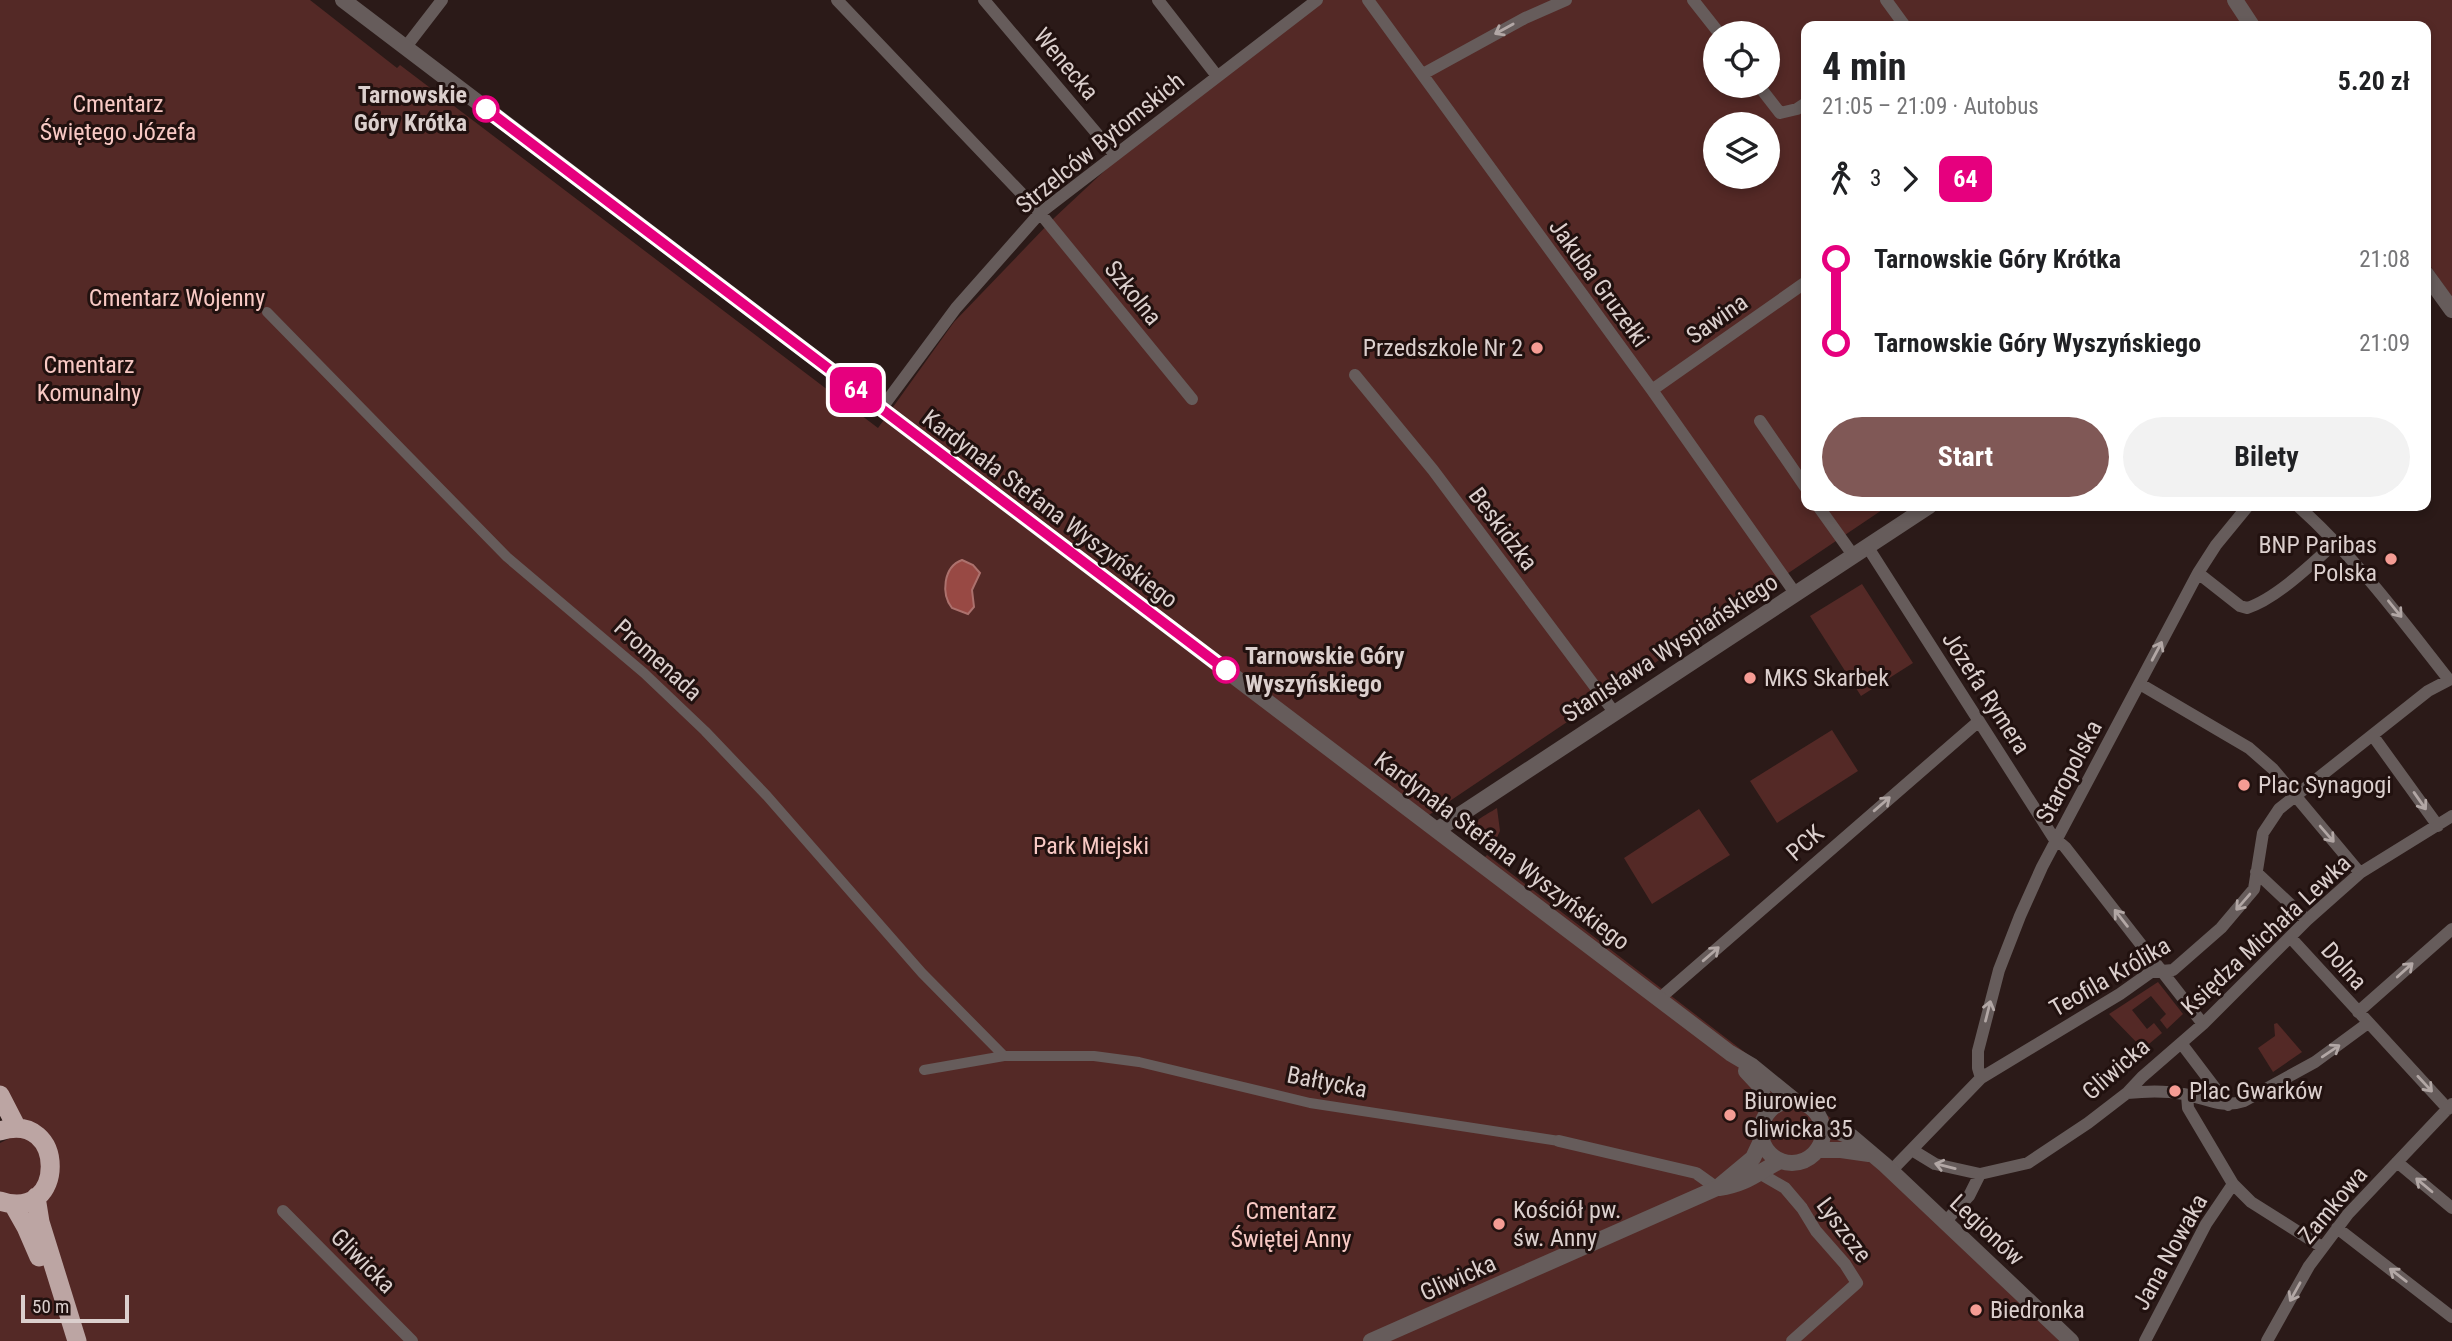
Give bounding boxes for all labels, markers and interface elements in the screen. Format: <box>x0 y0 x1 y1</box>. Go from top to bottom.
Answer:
map controls <box>1703 21 1780 189</box>
button: locate <box>1703 21 1780 98</box>
street label: Wenecka <box>1028 22 1104 106</box>
one-way arrow <box>1495 23 1515 37</box>
text: 4 min <box>1822 45 1906 89</box>
text: 5.20 zł <box>2338 66 2410 96</box>
street label: Strzelców Bytomskich <box>1010 67 1190 219</box>
place label: Tarnowskie Góry Krótka <box>354 81 467 137</box>
park label: Cmentarz Świętego Józefa <box>40 90 196 146</box>
text: 21:05 – 21:09 · Autobus <box>1822 93 2039 120</box>
marker: Tarnowskie Góry Krótka <box>473 96 499 122</box>
button: layers <box>1703 112 1780 189</box>
icon: walk <box>1822 160 1860 198</box>
icon: forward <box>1891 160 1929 198</box>
text: 3 <box>1870 165 1881 192</box>
text: 64 <box>1953 165 1978 193</box>
street label: Jakuba Gruzełki <box>1543 214 1655 352</box>
text: Tarnowskie Góry Krótka <box>1874 244 2121 274</box>
text: 21:08 <box>2359 246 2410 273</box>
street label: Szkolna <box>1099 255 1167 331</box>
park label: Cmentarz Wojenny <box>89 284 265 312</box>
street label: Sawina <box>1681 288 1753 350</box>
text: Tarnowskie Góry Wyszyńskiego <box>1874 328 2201 358</box>
text: 21:09 <box>2359 330 2410 357</box>
place label: Przedszkole Nr 2 <box>1363 334 1523 362</box>
marker: Przedszkole Nr 2 <box>1529 340 1545 356</box>
park label: Cmentarz Komunalny <box>37 351 141 407</box>
line badge: 64 <box>824 367 888 413</box>
text: 64 <box>844 376 868 404</box>
street label: Kardynała Stefana Wyszyńskiego <box>917 404 1183 614</box>
button: Start <box>1822 417 2109 497</box>
button: Bilety <box>2123 417 2410 497</box>
street label: Beskidzka <box>1463 482 1543 576</box>
place label: BNP Paribas Polska <box>2258 531 2377 587</box>
marker: BNP Paribas Polska <box>2383 551 2399 567</box>
street label: Stanisława Wyspiańskiego <box>1557 568 1783 728</box>
one-way arrow <box>2387 600 2402 618</box>
street label: Promenada <box>608 613 708 707</box>
street label: Józefa Rymera <box>1936 627 2036 759</box>
one-way arrow <box>2151 641 2165 662</box>
place label: Tarnowskie Góry Wyszyńskiego <box>1245 642 1405 698</box>
marker: Tarnowskie Góry Wyszyńskiego <box>1213 657 1239 683</box>
place label: MKS Skarbek <box>1764 664 1889 692</box>
marker: MKS Skarbek <box>1742 670 1758 686</box>
street label: Staropolska <box>2030 716 2108 828</box>
street label: Kardynała Stefana Wyszyńskiego <box>1369 746 1635 956</box>
place label: Plac Synagogi <box>2258 771 2392 799</box>
marker: Plac Synagogi <box>2236 777 2252 793</box>
one-way arrow <box>2413 791 2427 810</box>
one-way arrow <box>1873 796 1891 812</box>
street label: PCK <box>1781 819 1829 867</box>
one-way arrow <box>2319 825 2335 843</box>
park label: Park Miejski <box>1033 832 1149 860</box>
street label: Księdza Michała Lewka <box>2175 849 2357 1021</box>
one-way arrow <box>2235 893 2251 911</box>
one-way arrow <box>2113 909 2128 927</box>
street label: Teofila Królika <box>2045 931 2175 1023</box>
street label: Dolna <box>2315 936 2373 996</box>
one-way arrow <box>1702 946 1720 962</box>
one-way arrow <box>2396 962 2414 978</box>
one-way arrow <box>1982 1000 1995 1023</box>
street label: Gliwicka <box>2077 1032 2155 1106</box>
one-way arrow <box>2321 1044 2340 1058</box>
street label: Bałtycka <box>1285 1061 1369 1103</box>
one-way arrow <box>2416 1075 2433 1092</box>
place label: Plac Gwarków <box>2189 1077 2323 1105</box>
marker: Plac Gwarków <box>2167 1083 2183 1099</box>
place label: Biurowiec Gliwicka 35 <box>1744 1087 1853 1143</box>
marker: Biurowiec Gliwicka 35 <box>1722 1107 1738 1123</box>
one-way arrow <box>1934 1159 1956 1172</box>
street label: Zamkowa <box>2293 1161 2373 1249</box>
one-way arrow <box>2416 1177 2434 1193</box>
street label: Legionów <box>1944 1189 2030 1271</box>
street label: Jana Nowaka <box>2127 1189 2213 1315</box>
street label: Lyszcze <box>1811 1192 1877 1268</box>
place label: Kościół pw. św. Anny <box>1513 1196 1621 1252</box>
park label: Cmentarz Świętej Anny <box>1230 1197 1352 1253</box>
marker: Kościół pw. św. Anny <box>1491 1216 1507 1232</box>
street label: Gliwicka <box>325 1223 401 1299</box>
street label: Gliwicka <box>1416 1249 1500 1307</box>
one-way arrow <box>2389 1268 2408 1283</box>
one-way arrow <box>2288 1281 2302 1301</box>
scale bar <box>21 1292 130 1324</box>
text: 50 m <box>32 1295 69 1318</box>
place label: Biedronka <box>1990 1296 2085 1324</box>
marker: Biedronka <box>1968 1302 1984 1318</box>

